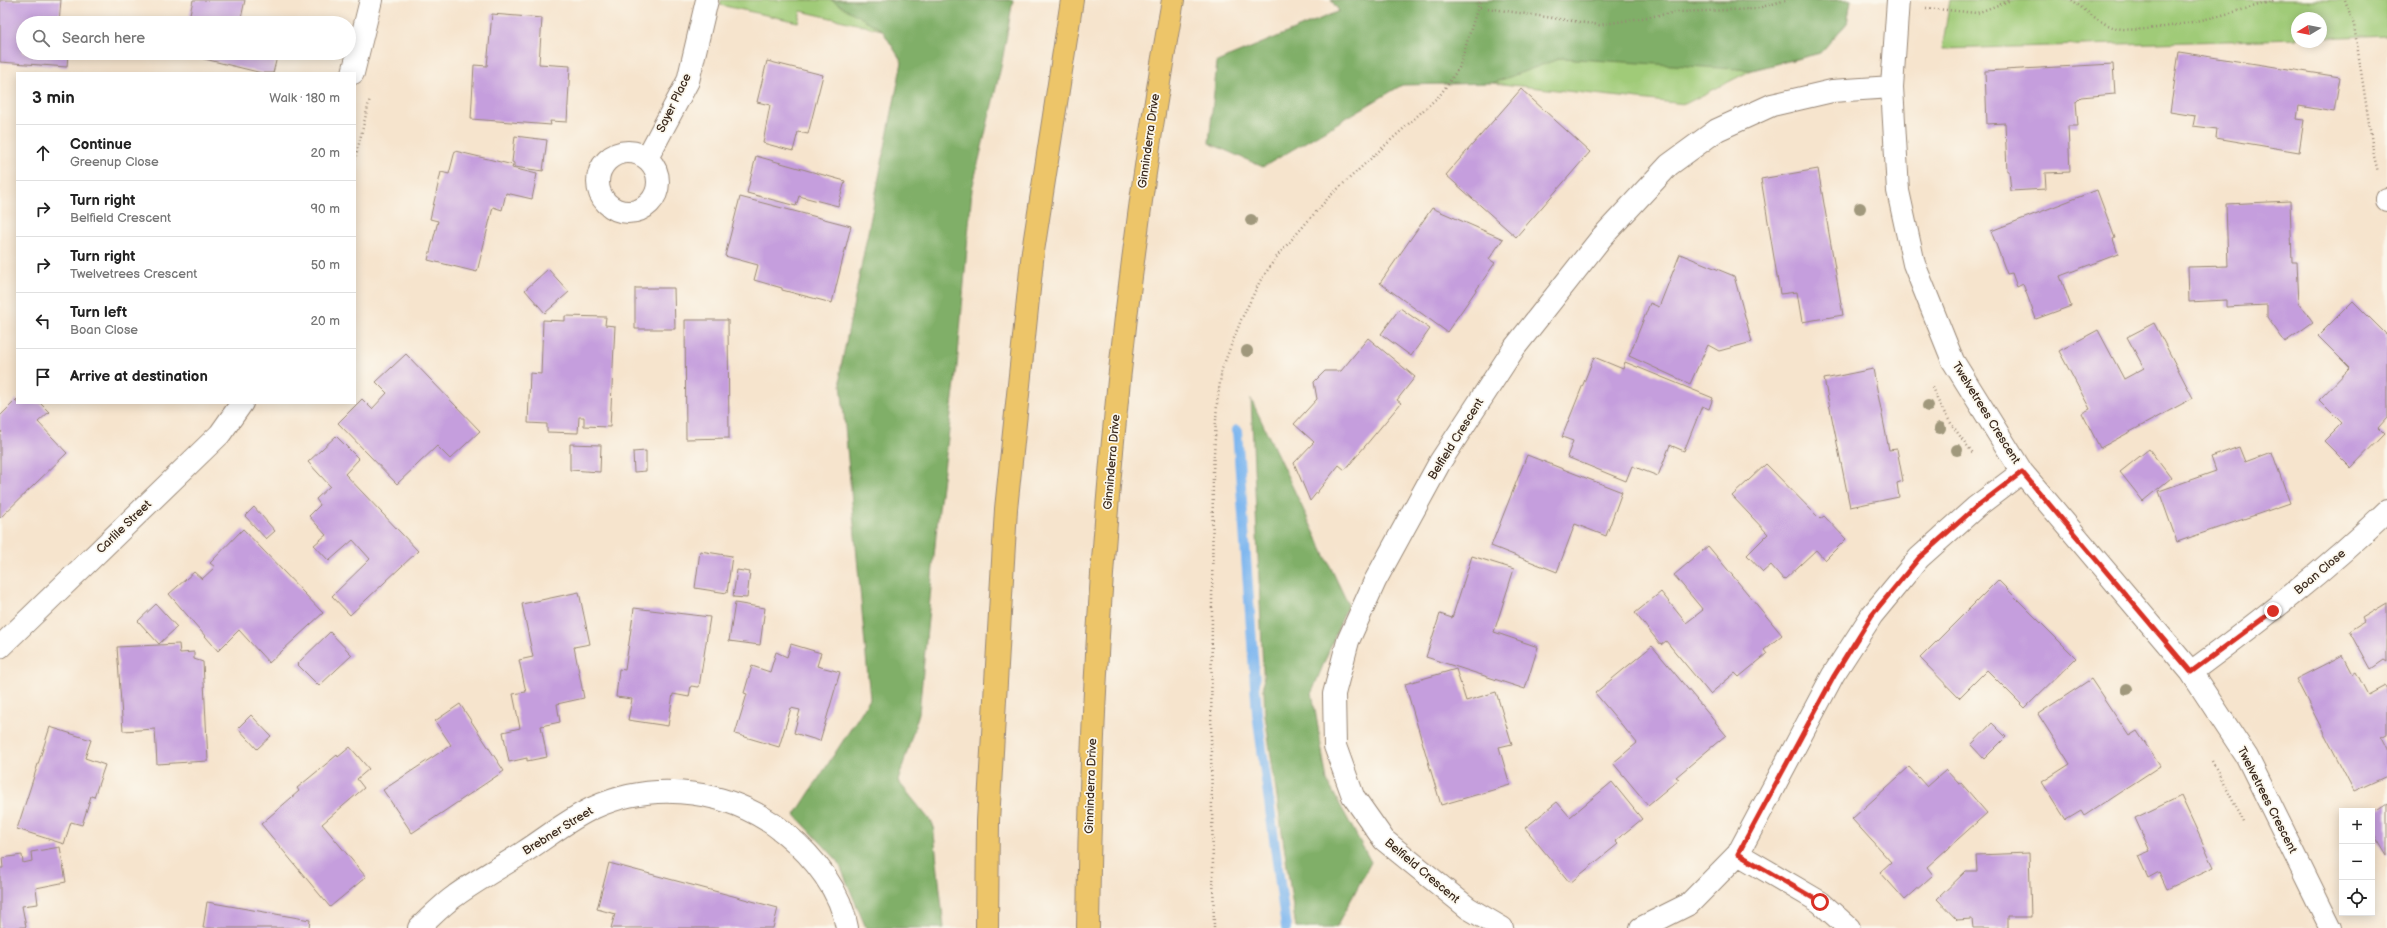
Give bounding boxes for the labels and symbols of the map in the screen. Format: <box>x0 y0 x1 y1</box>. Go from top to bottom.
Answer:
north arrow <box>2291 12 2327 48</box>
street label: Sayer Place <box>653 71 695 135</box>
street label: Ginninderra Drive <box>1135 93 1163 189</box>
street label: Twelvetrees Crescent <box>1949 359 2024 467</box>
street label: Belfield Crescent <box>1425 395 1487 483</box>
street label: Ginninderra Drive <box>1100 414 1124 510</box>
street label: Carlile Street <box>93 497 155 557</box>
street label: Boan Close <box>2291 546 2349 598</box>
route end <box>2264 602 2282 620</box>
street label: Ginninderra Drive <box>1082 738 1100 834</box>
street label: Twelvetrees Crescent <box>2234 744 2300 856</box>
street label: Brebner Street <box>520 803 596 859</box>
street label: Belfield Crescent <box>1381 835 1463 907</box>
route start <box>1811 893 1829 911</box>

